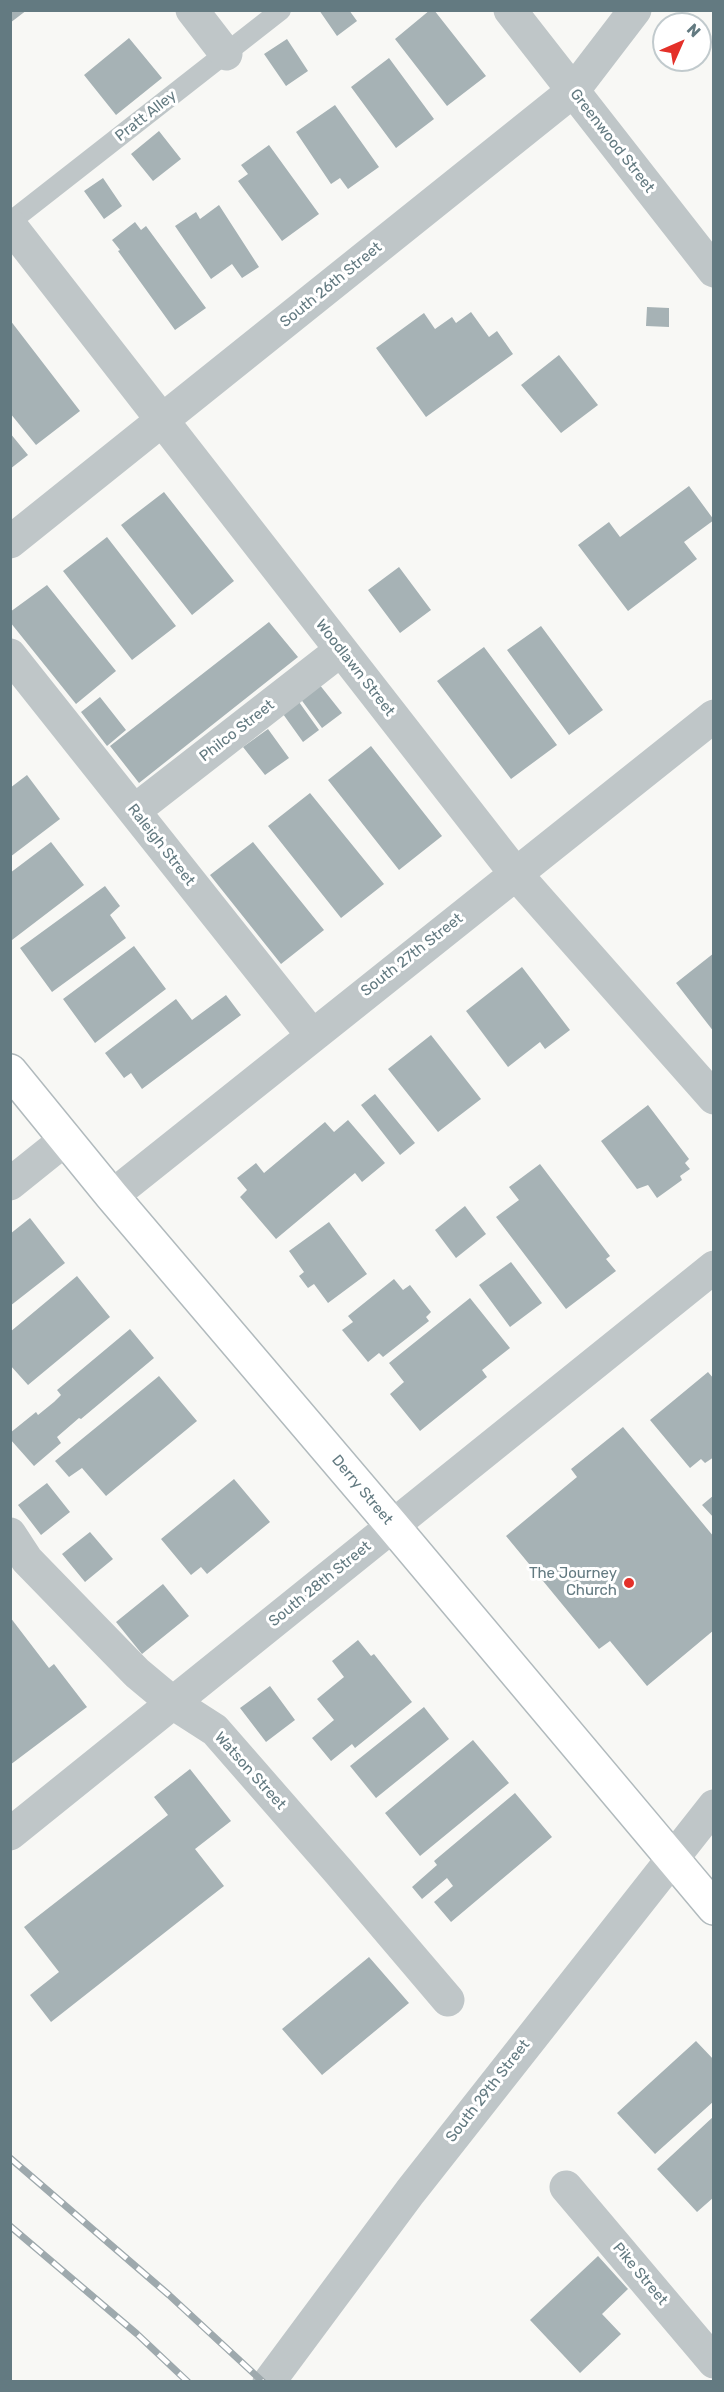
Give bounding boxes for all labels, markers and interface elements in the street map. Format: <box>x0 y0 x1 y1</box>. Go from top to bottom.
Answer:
north arrow <box>652 12 712 72</box>
text: N <box>683 20 704 41</box>
street label: Greenwood Street <box>566 86 658 196</box>
street label: Pratt Alley <box>112 87 180 145</box>
street label: South 26th Street <box>277 239 385 331</box>
street label: Woodlawn Street <box>312 616 398 720</box>
street label: Philco Street <box>196 696 278 766</box>
street label: Raleigh Street <box>123 800 199 890</box>
street label: South 27th Street <box>358 910 466 1000</box>
street label: Derry Street <box>328 1451 396 1529</box>
street label: South 28th Street <box>265 1537 375 1631</box>
place label: The Journey Church <box>529 1565 617 1600</box>
marker: The Journey Church <box>622 1576 636 1590</box>
street label: Watson Street <box>210 1729 290 1813</box>
street label: South 29th Street <box>442 2036 534 2146</box>
street label: Pike Street <box>609 2239 671 2309</box>

